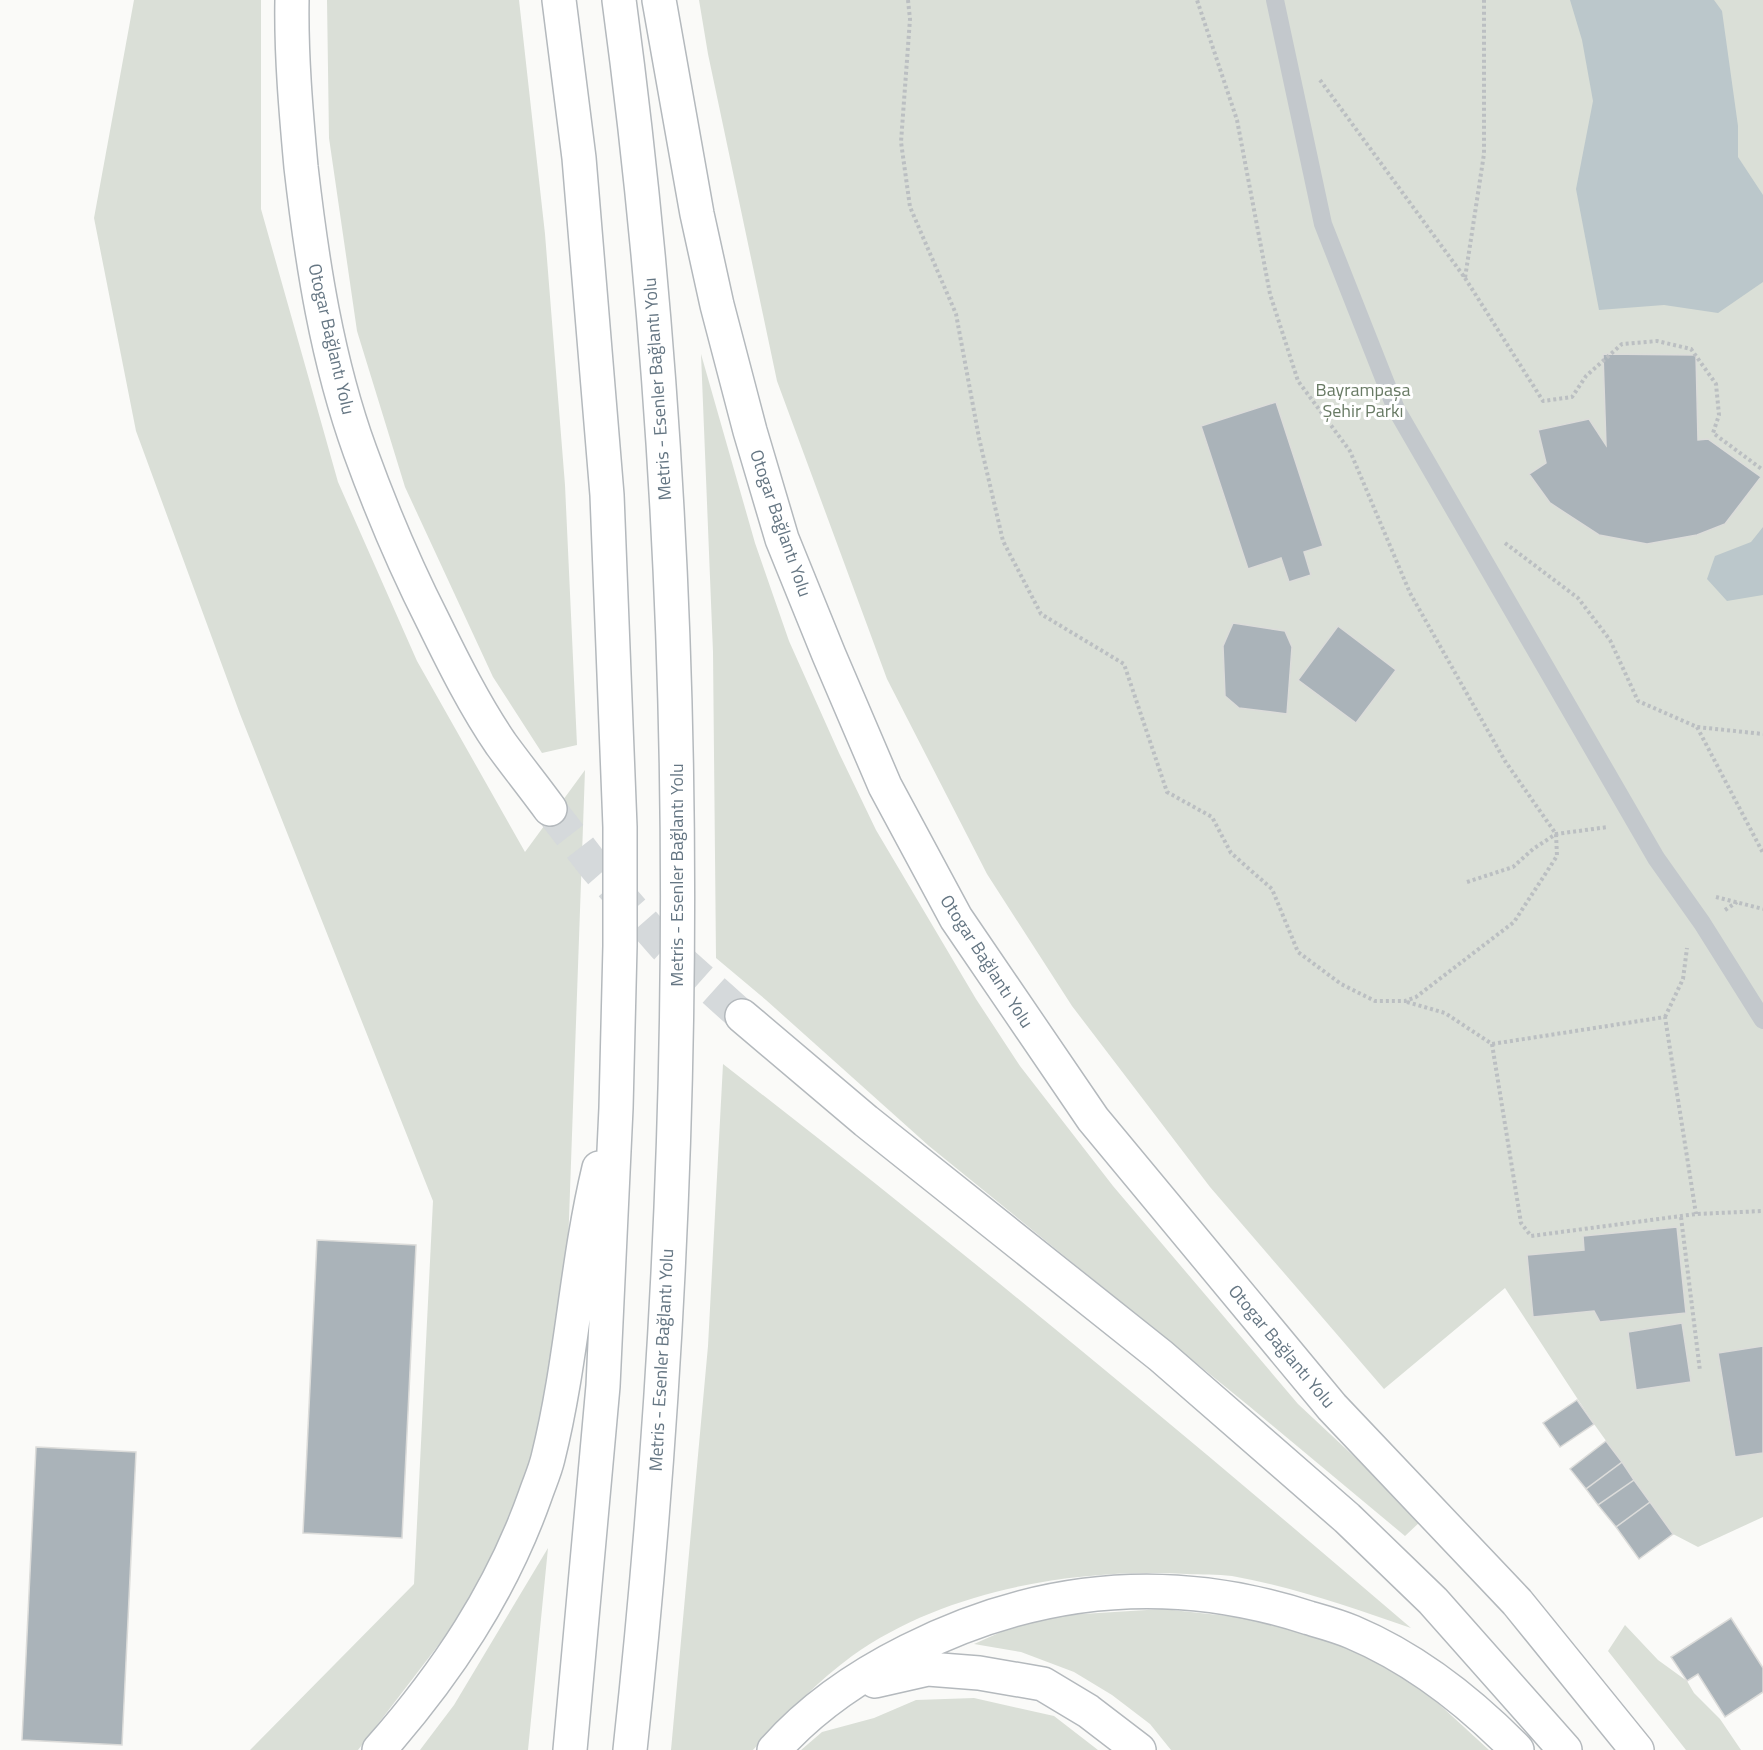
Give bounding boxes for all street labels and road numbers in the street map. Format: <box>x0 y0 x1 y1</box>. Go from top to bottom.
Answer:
street label: Otogar Bağlantı Yolu <box>302 261 362 417</box>
street label: Metris - Esenler Bağlantı Yolu <box>636 277 678 501</box>
street label: Otogar Bağlantı Yolu <box>743 446 819 600</box>
street label: Metris - Esenler Bağlantı Yolu <box>663 763 690 987</box>
street label: Otogar Bağlantı Yolu <box>934 889 1040 1033</box>
street label: Metris - Esenler Bağlantı Yolu <box>642 1248 680 1472</box>
street label: Otogar Bağlantı Yolu <box>1222 1278 1342 1414</box>

